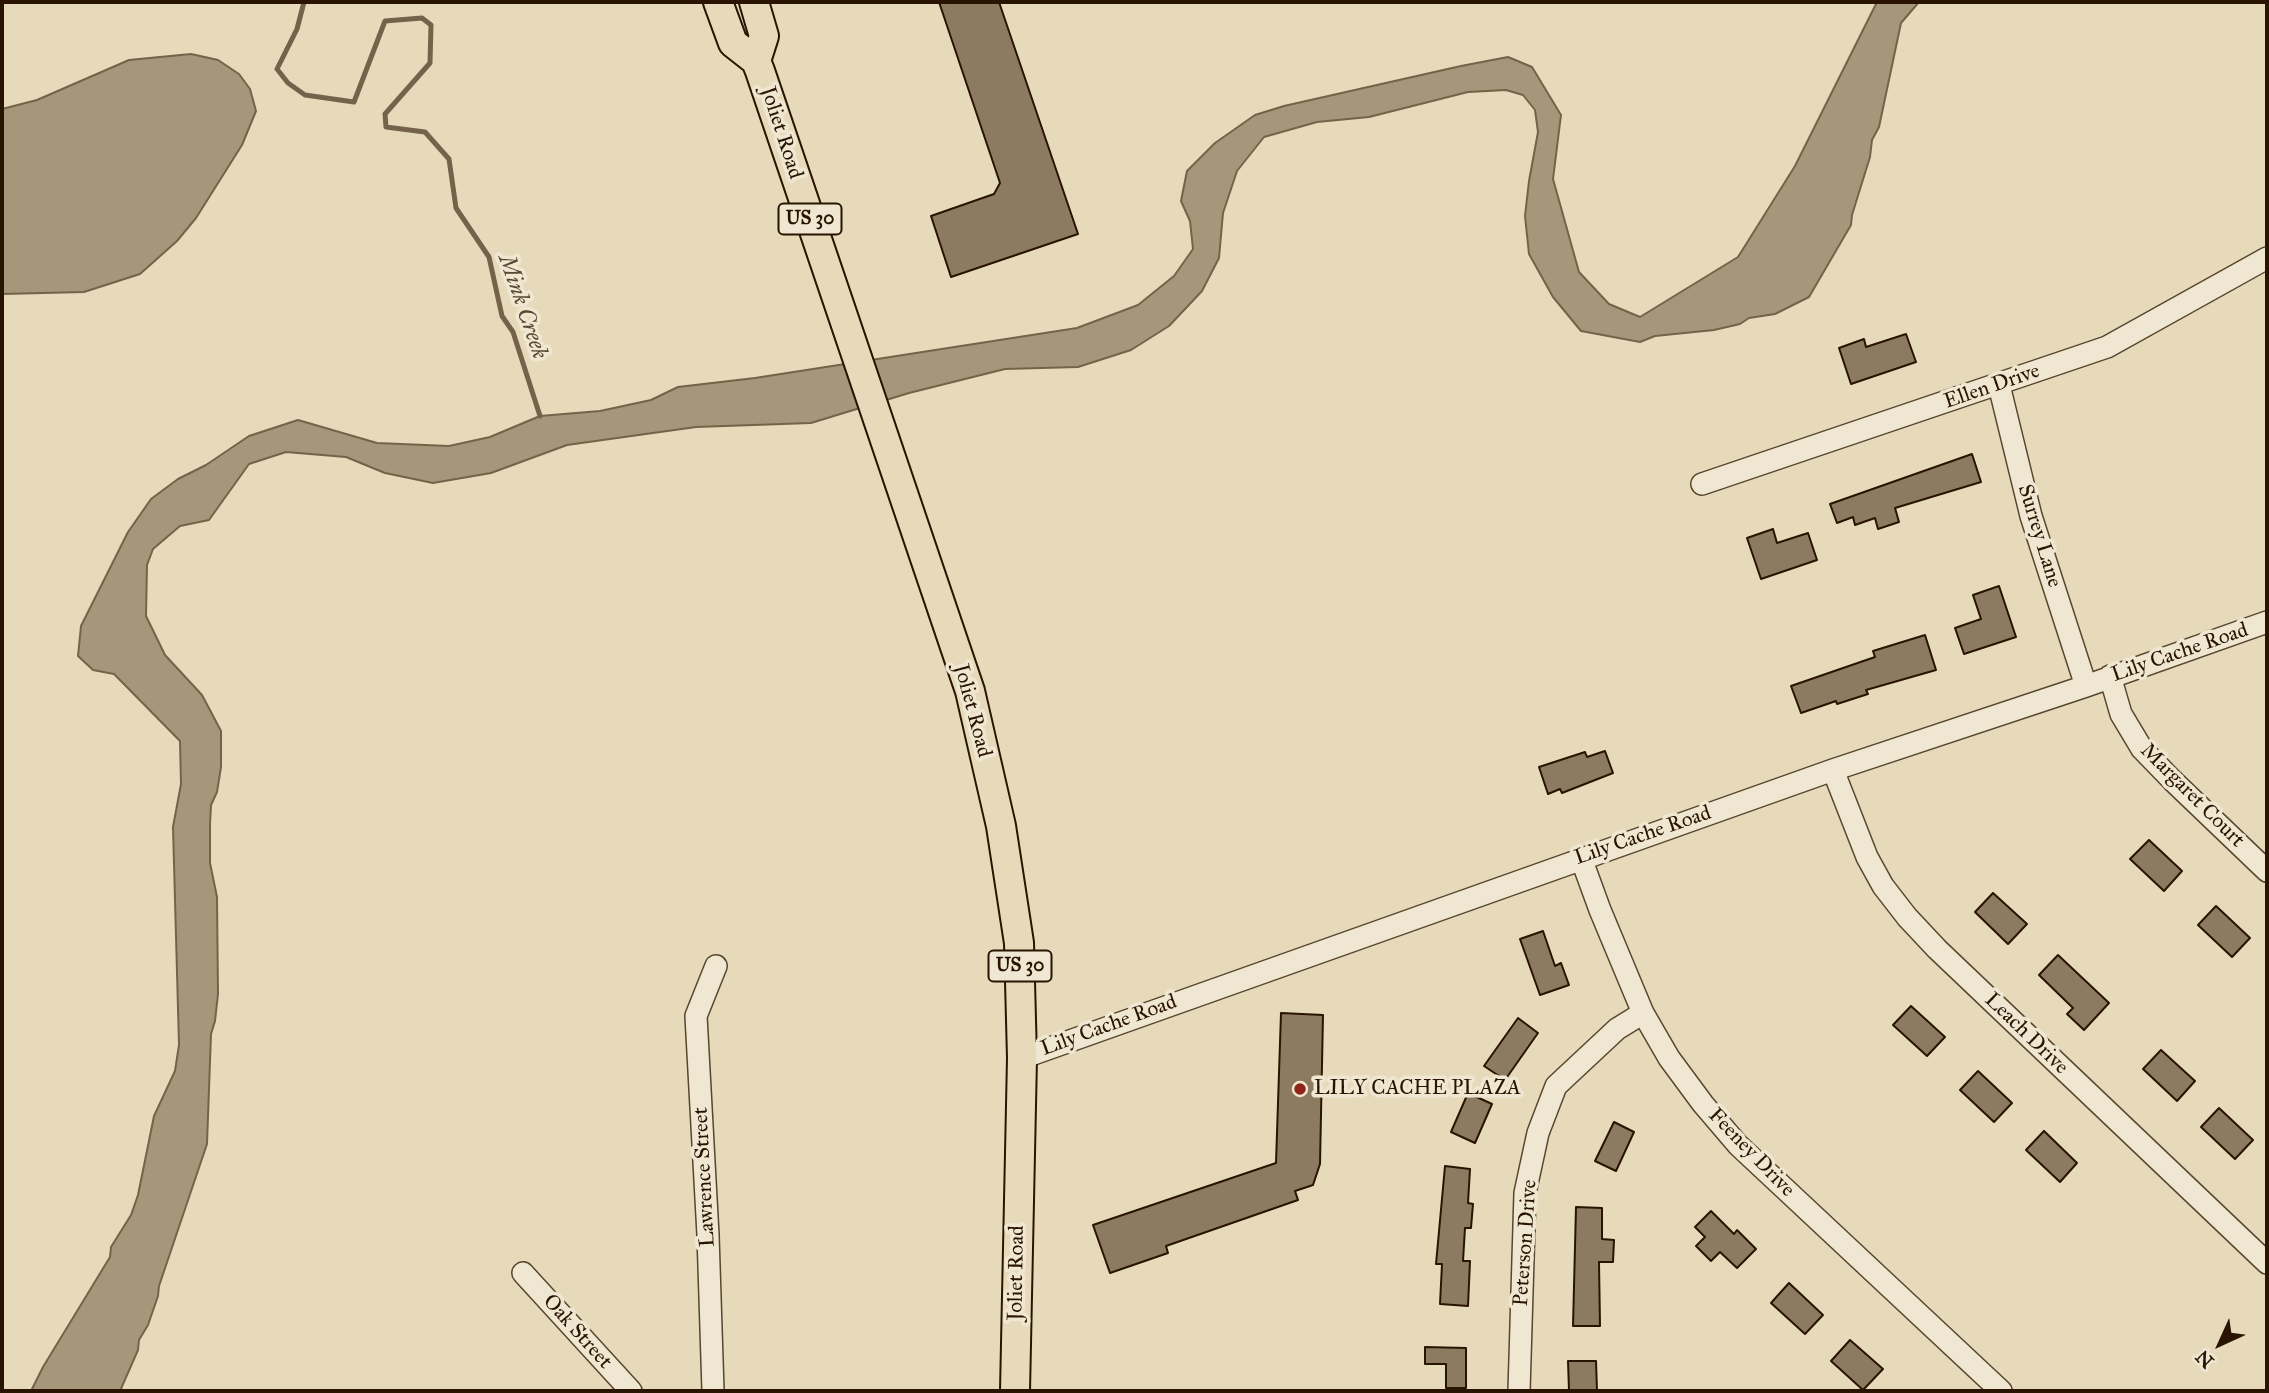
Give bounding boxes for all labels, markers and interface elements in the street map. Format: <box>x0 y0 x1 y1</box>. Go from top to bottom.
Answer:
street label: Joliet Road <box>754 84 808 182</box>
road number: US 30 <box>778 204 842 234</box>
water label: Mink Creek <box>491 251 553 363</box>
street label: Ellen Drive <box>1941 359 2043 415</box>
street label: Surrey Lane <box>2011 481 2067 591</box>
street label: Lily Cache Road <box>2108 618 2252 688</box>
street label: Joliet Road <box>947 662 997 760</box>
street label: Margaret Court <box>2135 739 2249 853</box>
street label: Lily Cache Road <box>1571 801 1715 871</box>
road number: US 30 <box>988 950 1052 982</box>
street label: Leach Drive <box>1979 988 2073 1080</box>
street label: Lily Cache Road <box>1038 990 1180 1062</box>
place label: LILY CACHE PLAZA <box>1314 1076 1521 1102</box>
marker: LILY CACHE PLAZA <box>1292 1081 1308 1097</box>
street label: Feeney Drive <box>1702 1103 1800 1203</box>
street label: Lawrence Street <box>689 1106 721 1248</box>
street label: Peterson Drive <box>1509 1179 1543 1307</box>
street label: Joliet Road <box>1004 1225 1030 1321</box>
street label: Oak Street <box>537 1290 617 1374</box>
north arrow <box>2185 1309 2255 1379</box>
text: N <box>2191 1345 2219 1373</box>

